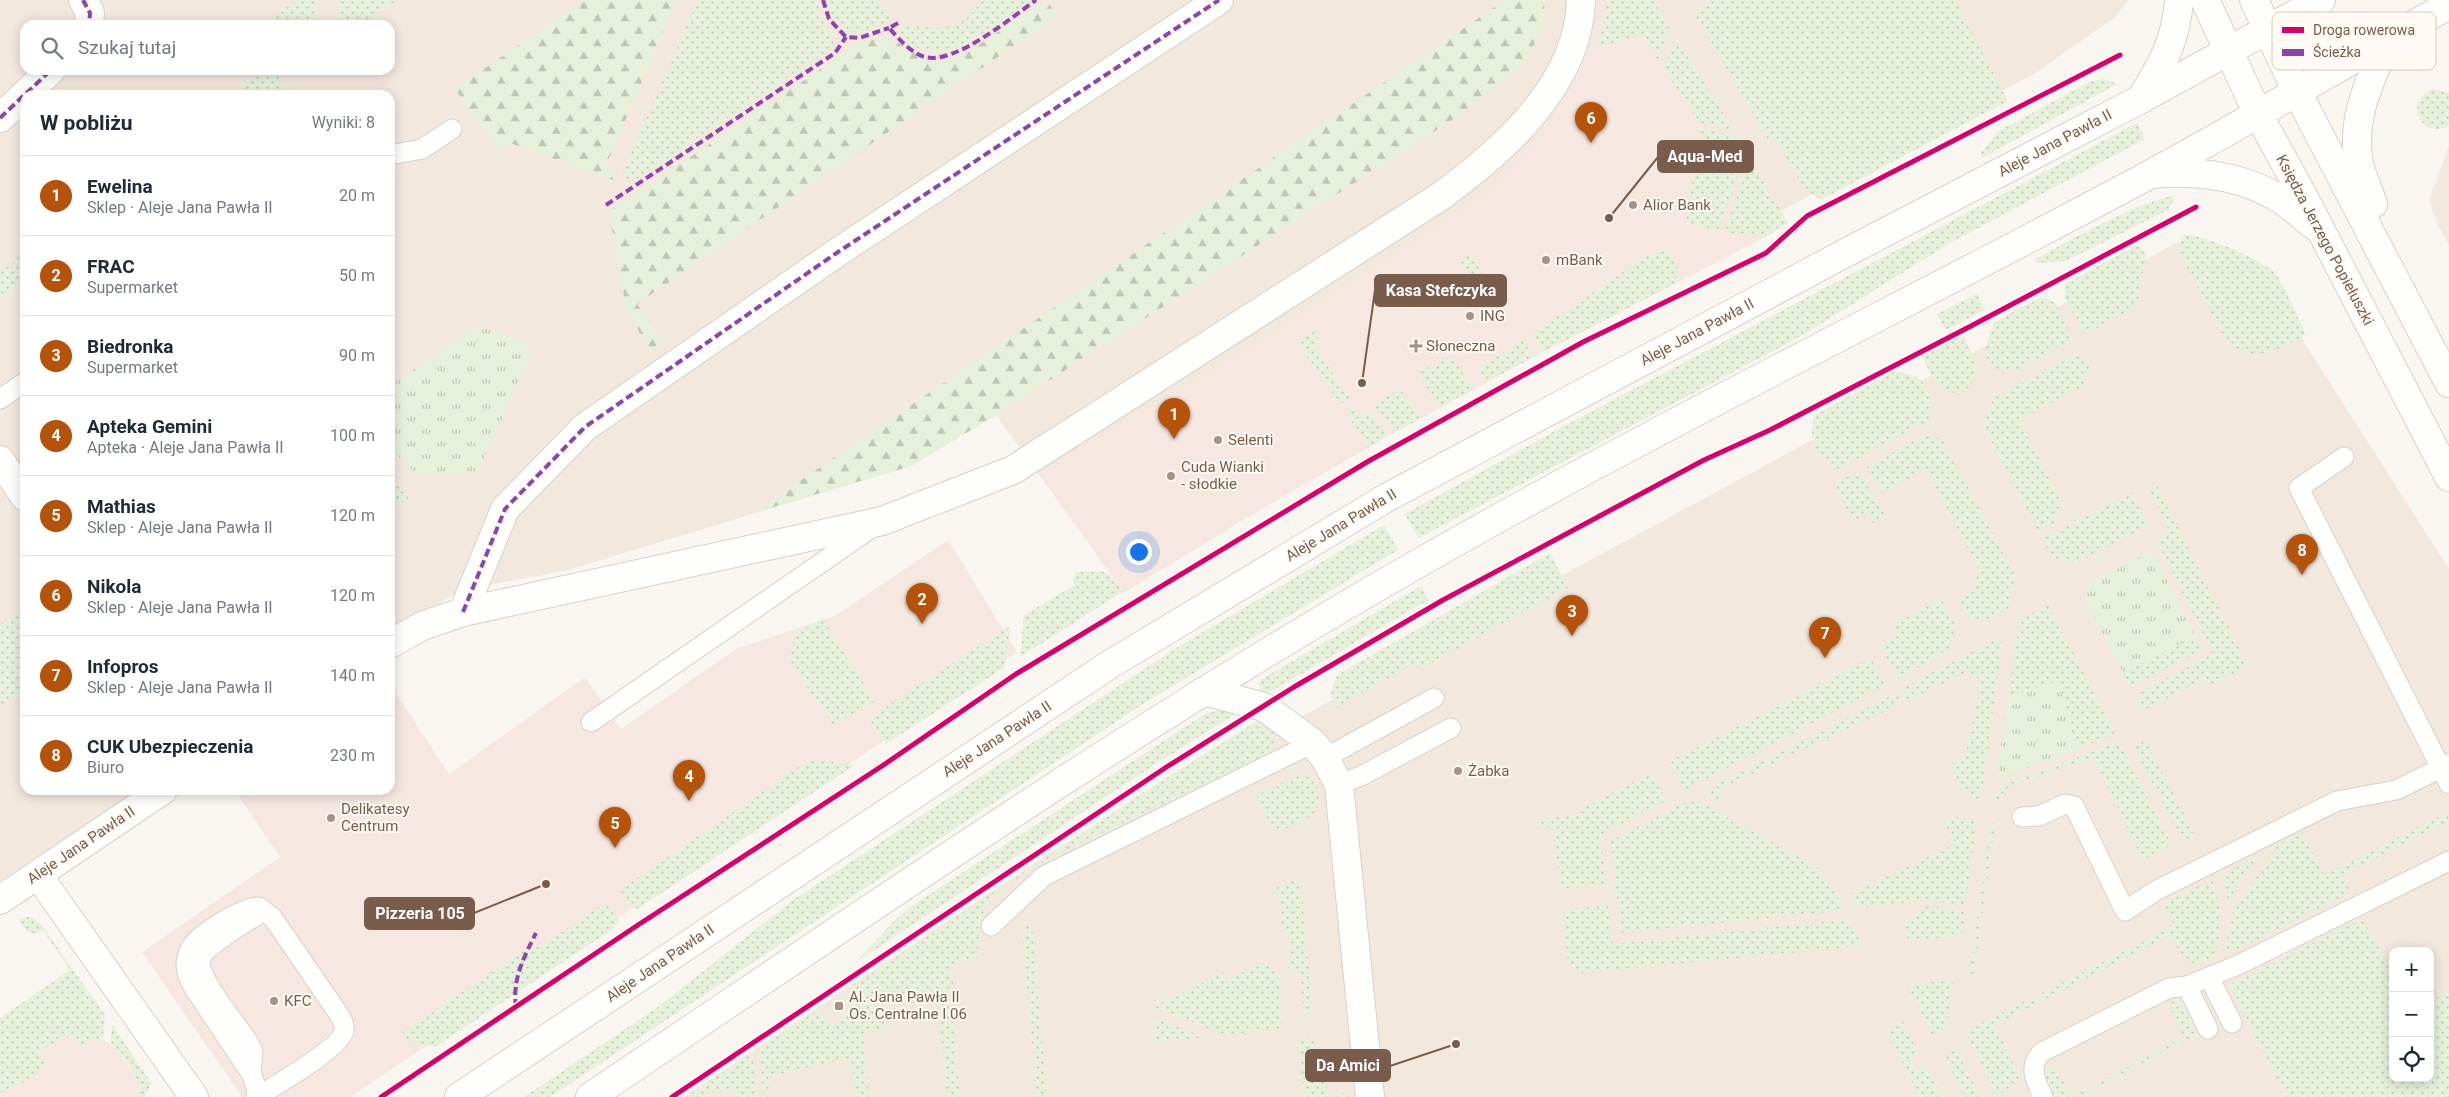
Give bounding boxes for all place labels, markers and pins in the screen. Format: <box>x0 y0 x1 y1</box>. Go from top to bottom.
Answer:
pin: 6 <box>1575 102 1607 143</box>
callout: Aqua-Med <box>1658 141 1753 172</box>
place label: Alior Bank <box>1643 196 1711 214</box>
marker: Alior Bank <box>1627 199 1639 211</box>
place label: mBank <box>1556 251 1603 269</box>
marker: mBank <box>1540 254 1552 266</box>
callout: Kasa Stefczyka <box>1375 275 1506 306</box>
place label: ING <box>1480 307 1505 325</box>
marker: ING <box>1464 310 1476 322</box>
place label: Słoneczna <box>1426 337 1496 355</box>
marker: Słoneczna <box>1410 340 1422 352</box>
pin: 1 <box>1158 398 1190 439</box>
place label: Selenti <box>1228 431 1273 449</box>
marker: Selenti <box>1212 434 1224 446</box>
place label: Cuda Wianki - słodkie <box>1181 458 1264 493</box>
marker: Cuda Wianki - słodkie <box>1165 470 1177 482</box>
pin: 8 <box>2286 534 2318 575</box>
pin: 2 <box>906 583 938 624</box>
pin: 3 <box>1556 595 1588 636</box>
pin: 7 <box>1809 617 1841 658</box>
pin: 4 <box>673 760 705 801</box>
place label: Żabka <box>1468 762 1509 780</box>
marker: Żabka <box>1452 765 1464 777</box>
place label: Delikatesy Centrum <box>341 800 410 835</box>
pin: 5 <box>599 807 631 848</box>
marker: Delikatesy Centrum <box>325 812 337 824</box>
callout: Pizzeria 105 <box>365 898 474 929</box>
place label: Al. Jana Pawła II Os. Centralne I 06 <box>849 988 967 1023</box>
place label: KFC <box>284 992 312 1010</box>
marker: KFC <box>268 995 280 1007</box>
marker: Al. Jana Pawła II Os. Centralne I 06 <box>833 1000 845 1012</box>
callout: Da Amici <box>1306 1050 1390 1081</box>

